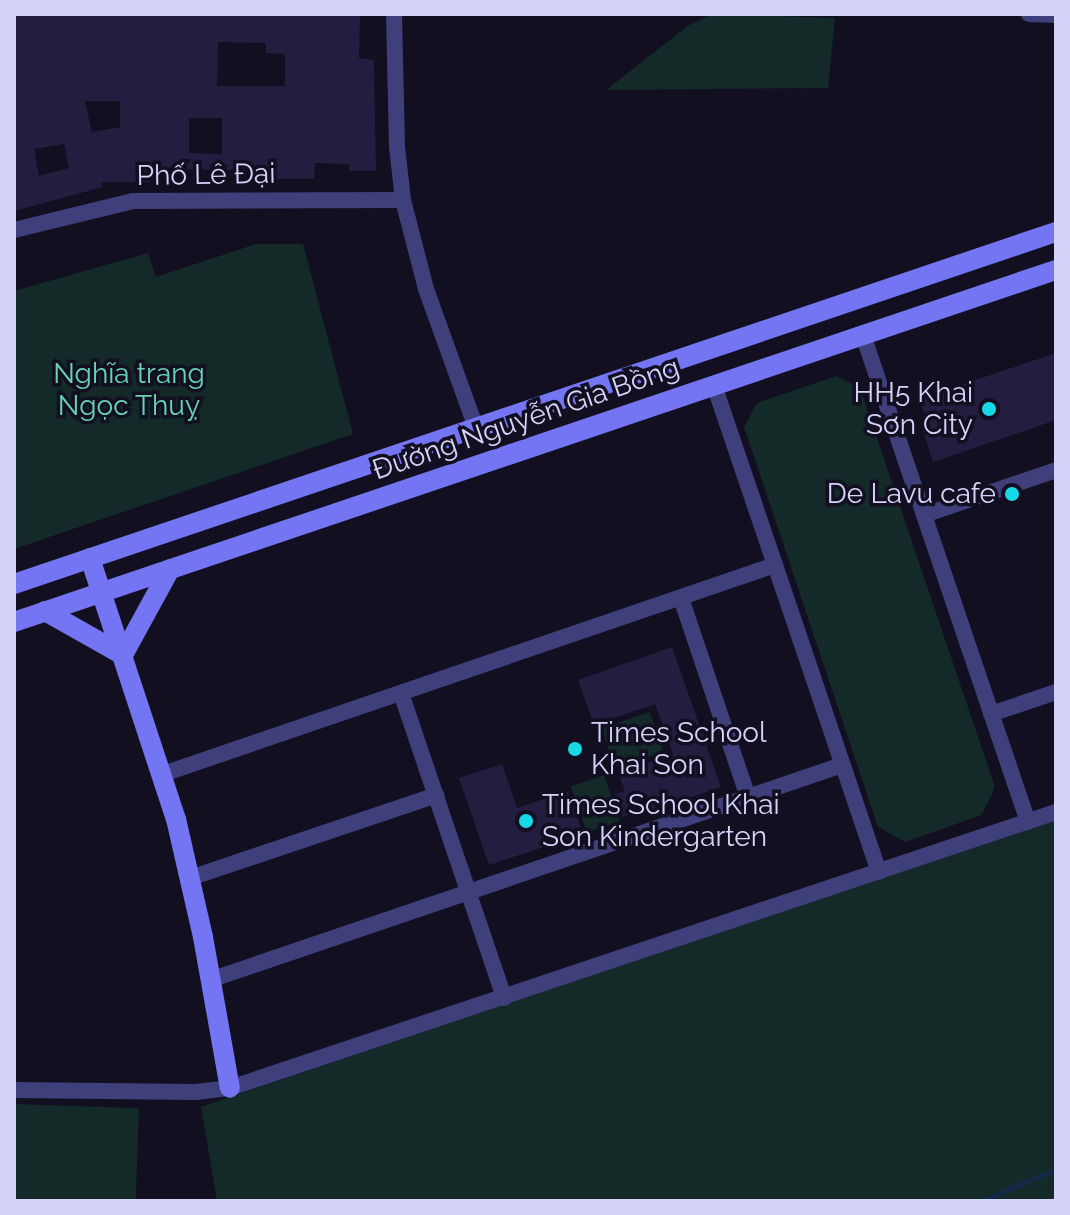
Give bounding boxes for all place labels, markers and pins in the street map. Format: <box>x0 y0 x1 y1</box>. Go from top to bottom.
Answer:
place label: HH5 Khai Sơn City <box>854 376 973 442</box>
marker: HH5 Khai Sơn City <box>980 400 998 418</box>
place label: De Lavu cafe <box>827 477 996 511</box>
marker: De Lavu cafe <box>1003 485 1021 503</box>
place label: Times School Khai Son <box>591 716 767 782</box>
marker: Times School Khai Son <box>566 740 584 758</box>
place label: Times School Khai Son Kindergarten <box>542 788 780 854</box>
marker: Times School Khai Son Kindergarten <box>517 812 535 830</box>

